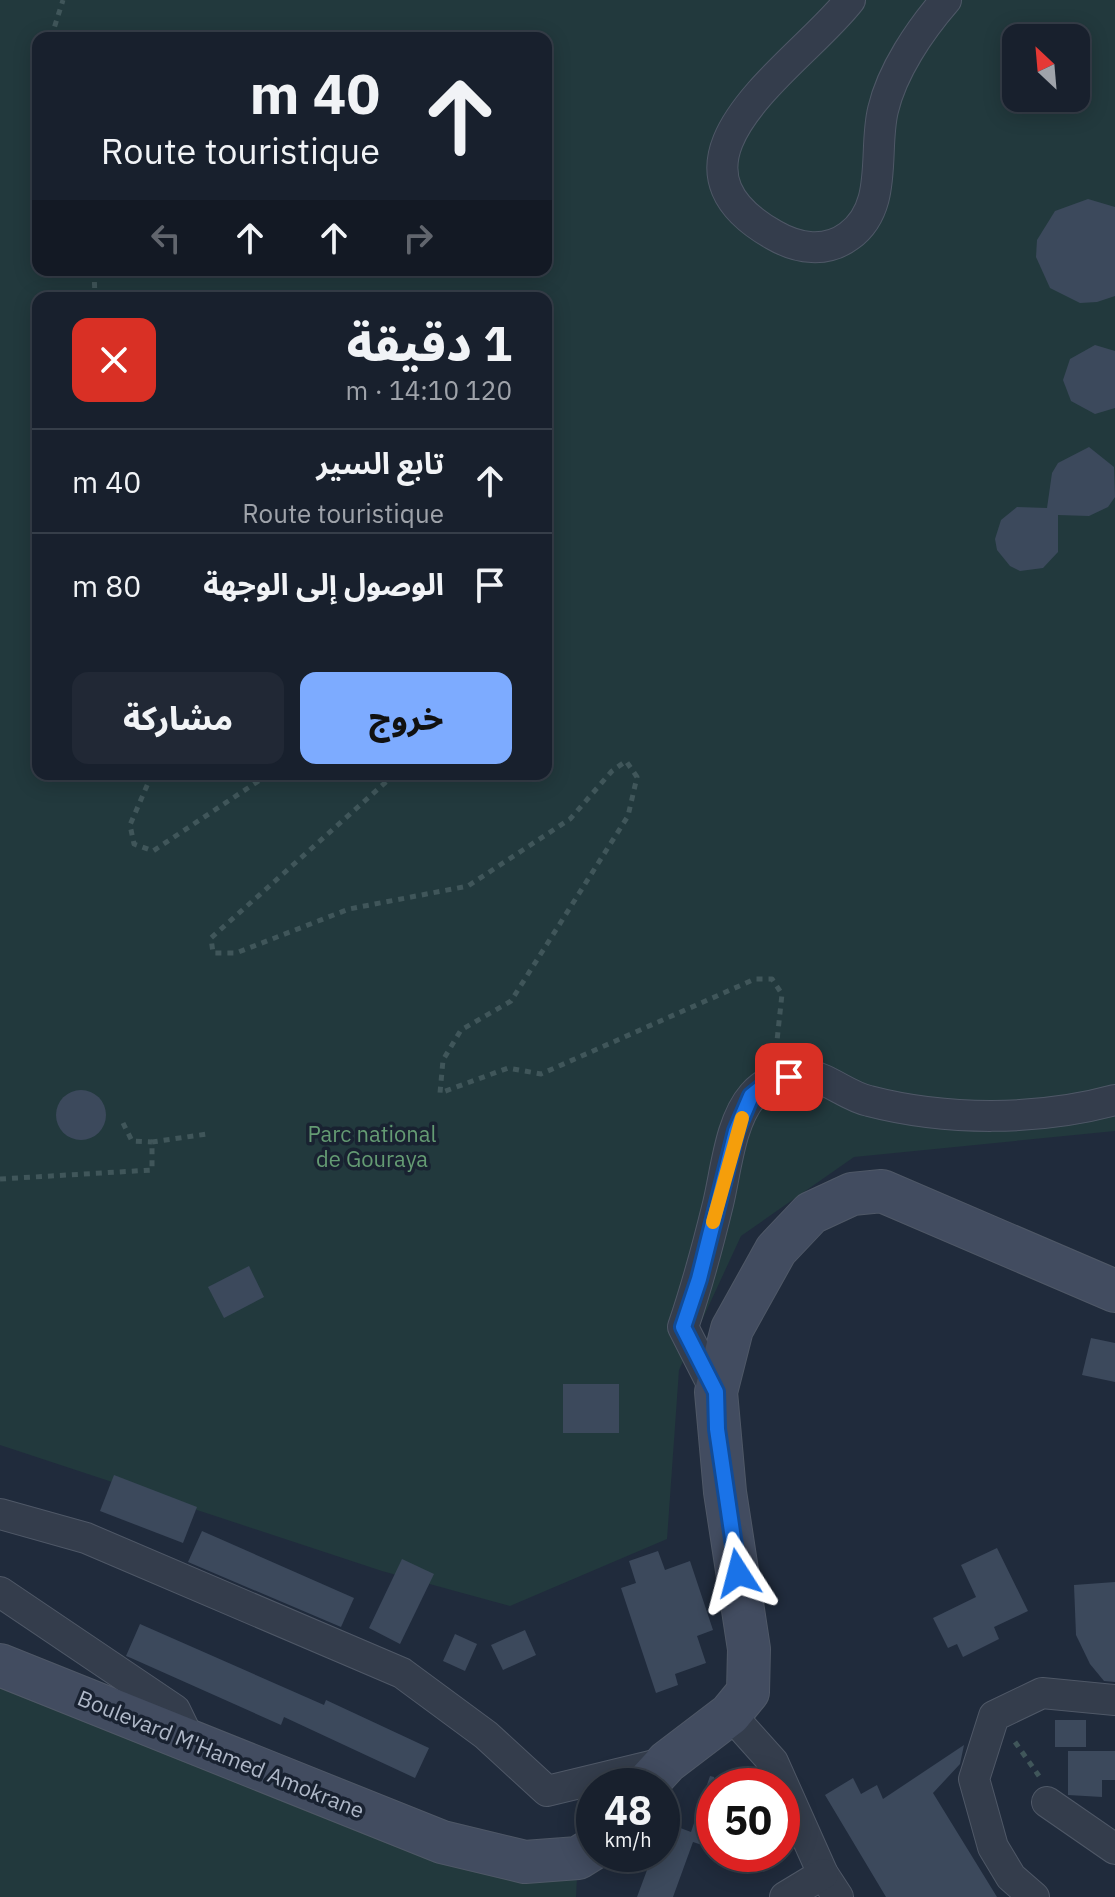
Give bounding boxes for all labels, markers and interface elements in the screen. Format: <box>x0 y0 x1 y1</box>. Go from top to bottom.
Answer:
north arrow <box>1002 24 1090 112</box>
map controls <box>1002 24 1090 112</box>
text: 40 m <box>250 57 380 129</box>
icon: ahead <box>408 64 512 168</box>
text: Route touristique <box>101 127 380 174</box>
icon: left <box>144 216 188 260</box>
icon: ahead <box>228 216 272 260</box>
icon: ahead <box>312 216 356 260</box>
icon: right <box>396 216 440 260</box>
text: 1 دقيقة <box>347 312 512 374</box>
button: close <box>72 318 156 402</box>
text: 120 m · 14:10 <box>346 373 512 407</box>
text: تابع السير <box>317 443 444 482</box>
icon: ahead <box>468 459 512 503</box>
text: 40 m <box>72 462 141 501</box>
text: Route touristique <box>242 496 444 530</box>
icon: arrive <box>468 563 512 607</box>
text: الوصول إلى الوجهة <box>203 564 444 603</box>
text: 80 m <box>72 566 141 605</box>
button: مشاركة <box>72 672 284 764</box>
button: خروج <box>300 672 512 764</box>
pin <box>755 1043 823 1111</box>
icon: arrive <box>767 1055 811 1099</box>
park label: Parc national de Gouraya <box>307 1119 437 1173</box>
position arrow <box>696 1531 780 1615</box>
street label: Boulevard M'Hamed Amokrane <box>74 1683 369 1824</box>
speed limit sign: 50 <box>696 1768 800 1872</box>
text: 48 <box>604 1784 652 1836</box>
text: km/h <box>604 1826 652 1853</box>

